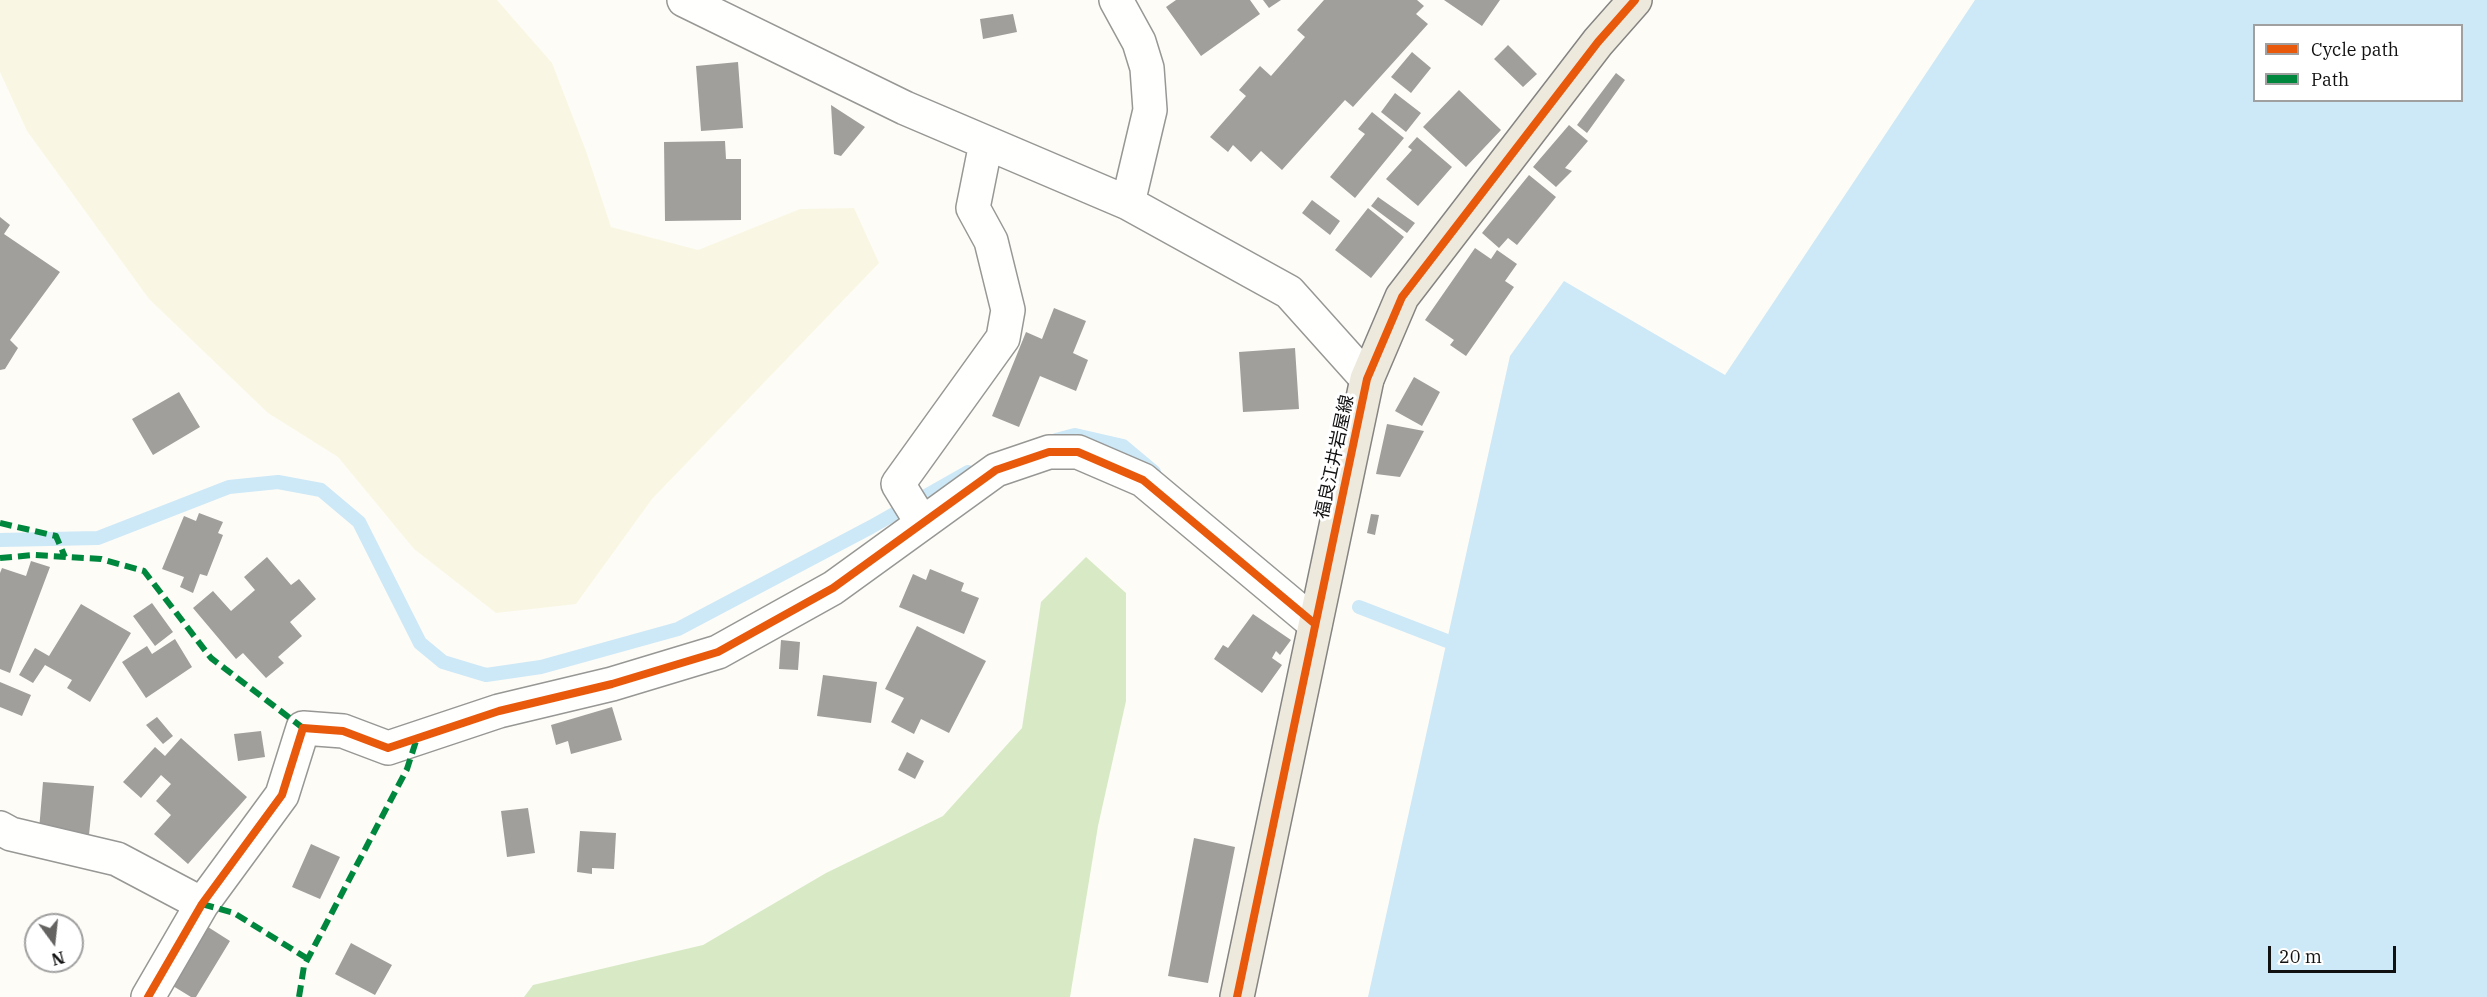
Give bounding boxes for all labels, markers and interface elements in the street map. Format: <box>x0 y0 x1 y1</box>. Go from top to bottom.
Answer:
legend <box>2253 24 2463 102</box>
text: Cycle path <box>2311 38 2399 61</box>
text: Path <box>2311 68 2349 91</box>
street label: 福良江井岩屋線 <box>1311 393 1359 521</box>
north arrow <box>24 913 84 973</box>
scale bar <box>2271 934 2398 972</box>
text: 20 m <box>2279 945 2322 968</box>
text: N <box>49 947 67 970</box>

